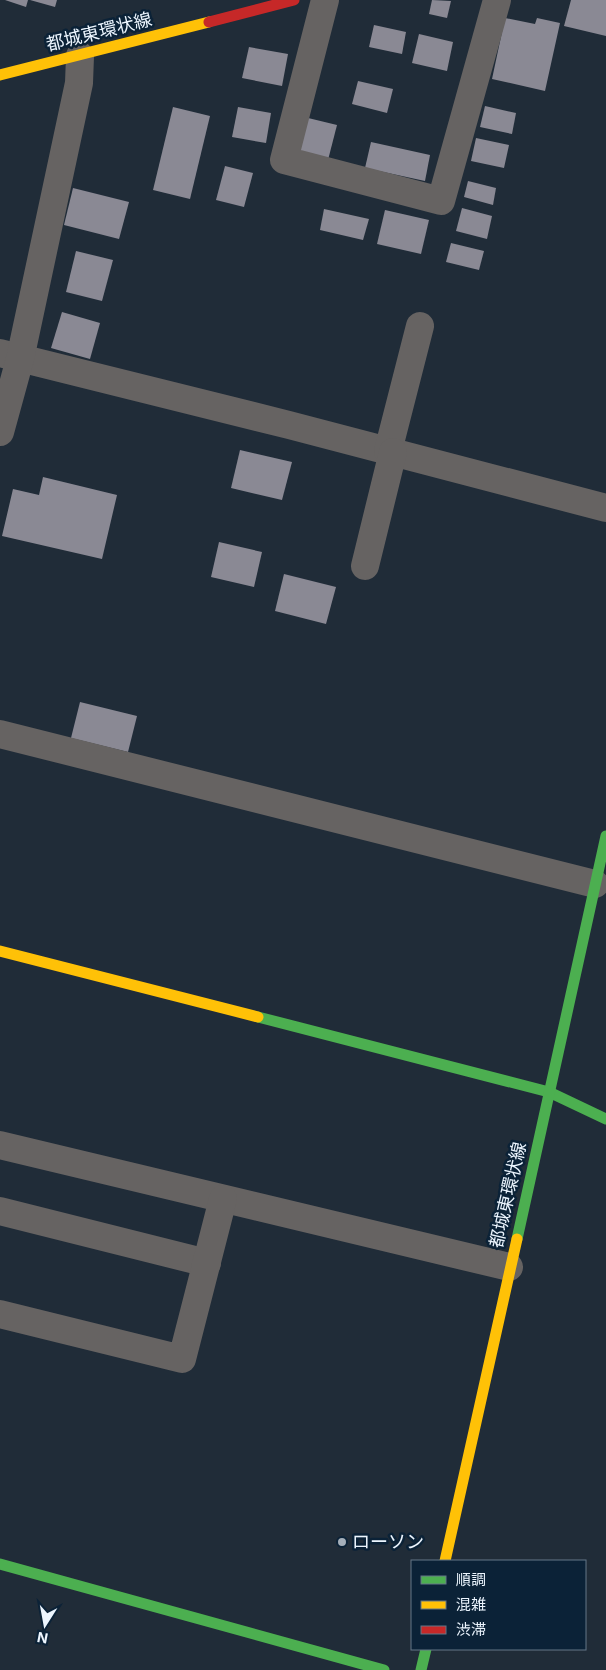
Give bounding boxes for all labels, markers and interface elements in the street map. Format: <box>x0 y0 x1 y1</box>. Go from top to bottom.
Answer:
street label: 都城東環状線 <box>44 8 154 55</box>
street label: 都城東環状線 <box>485 1140 530 1250</box>
place label: ローソン <box>352 1531 424 1552</box>
marker: ローソン <box>336 1536 348 1548</box>
legend <box>411 1560 586 1650</box>
text: 順調 <box>456 1570 486 1589</box>
text: 混雑 <box>456 1595 486 1614</box>
north arrow <box>20 1600 70 1650</box>
text: 渋滞 <box>456 1620 486 1639</box>
text: N <box>36 1629 49 1648</box>

